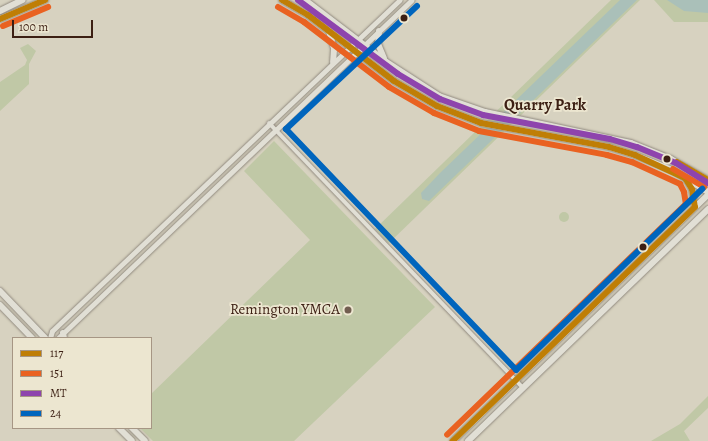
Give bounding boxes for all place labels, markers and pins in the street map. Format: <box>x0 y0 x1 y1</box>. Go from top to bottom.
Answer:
unlabelled marker <box>399 13 409 23</box>
unlabelled marker <box>662 154 672 164</box>
unlabelled marker <box>638 242 648 252</box>
place label: Remington YMCA <box>230 301 340 319</box>
marker: Remington YMCA <box>343 305 353 315</box>

